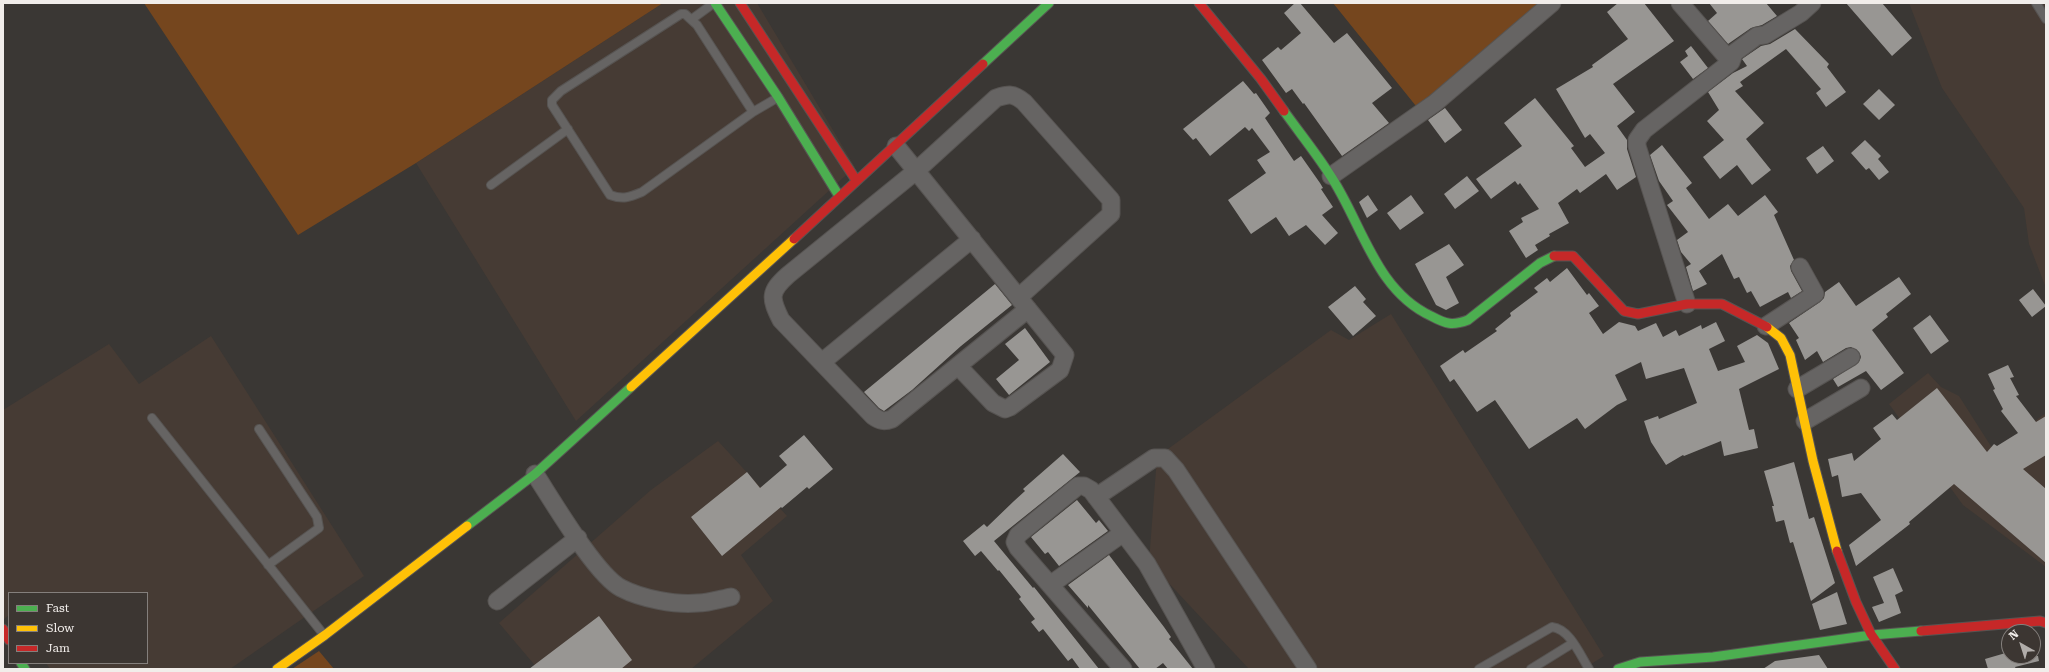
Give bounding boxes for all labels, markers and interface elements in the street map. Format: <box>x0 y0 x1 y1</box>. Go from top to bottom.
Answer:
legend <box>8 592 148 664</box>
text: Fast <box>46 601 69 615</box>
text: Slow <box>46 621 74 635</box>
north arrow <box>2001 624 2041 664</box>
text: N <box>2006 627 2021 643</box>
text: Jam <box>46 641 70 655</box>

